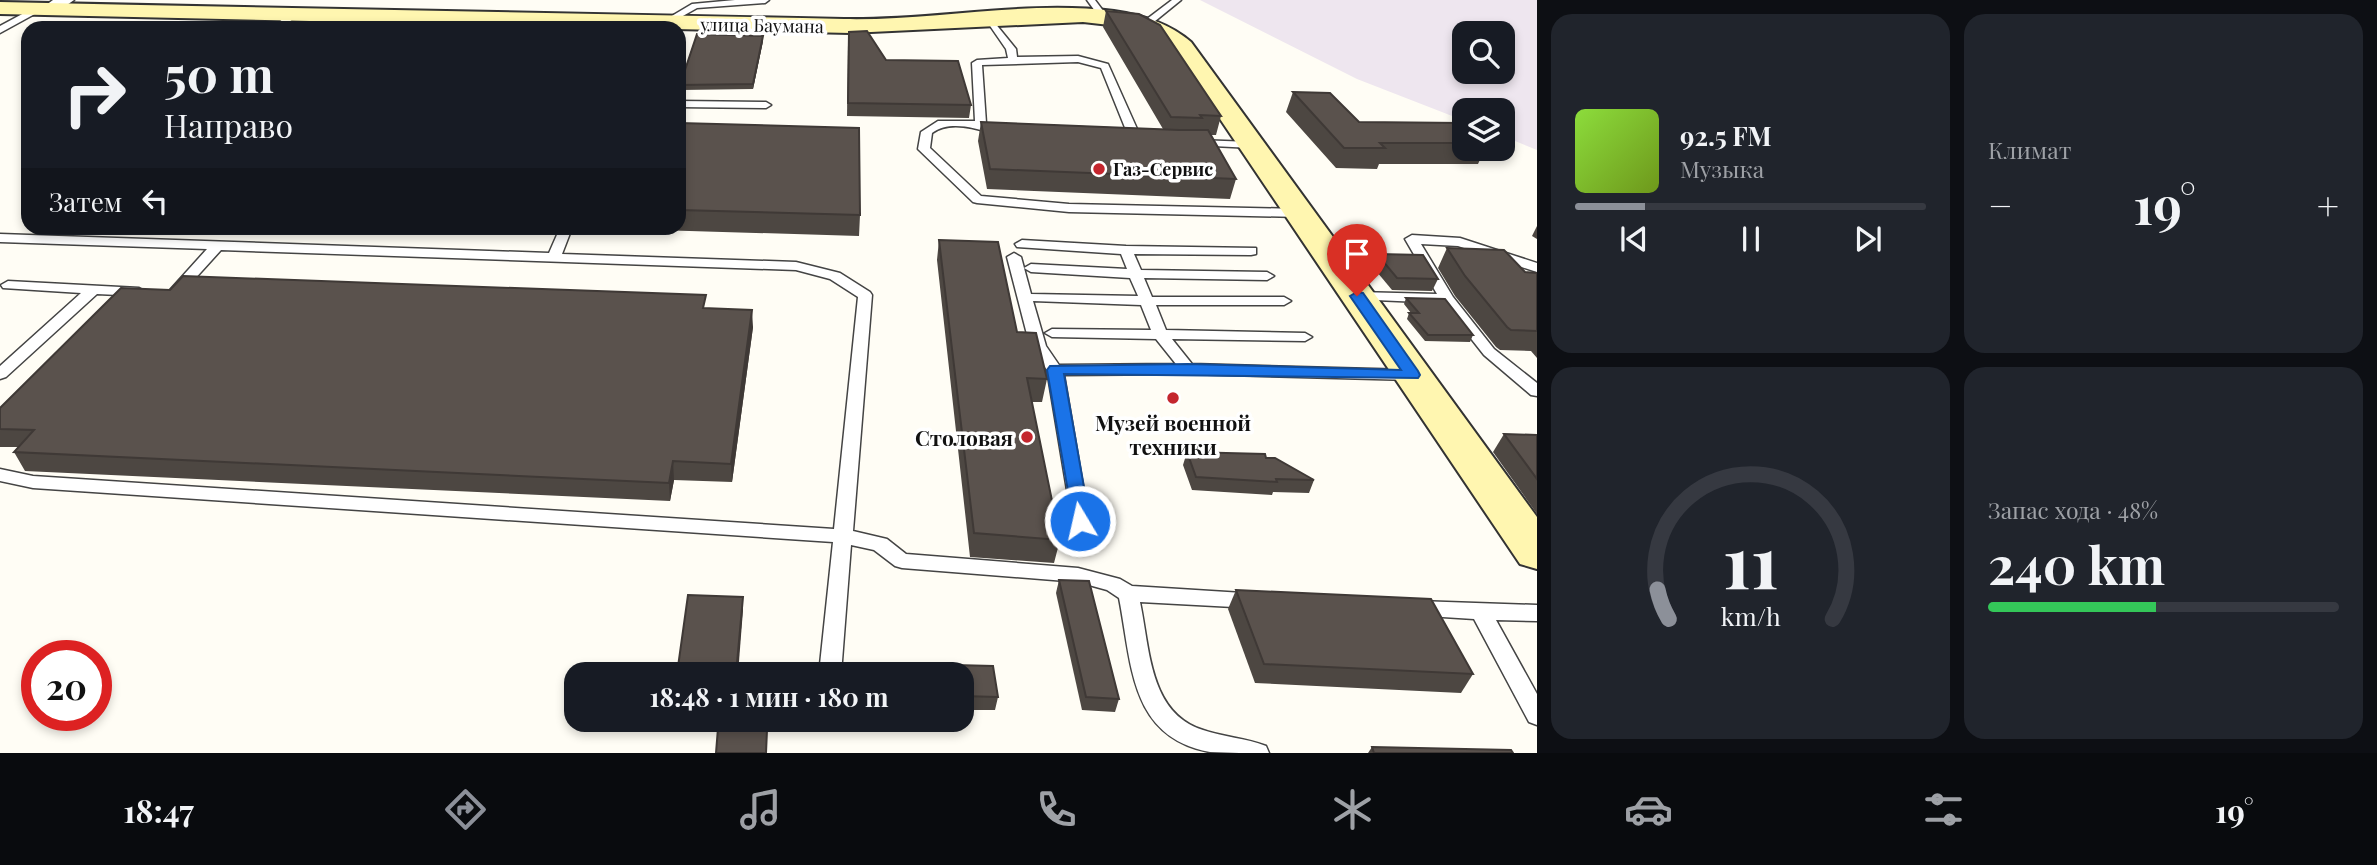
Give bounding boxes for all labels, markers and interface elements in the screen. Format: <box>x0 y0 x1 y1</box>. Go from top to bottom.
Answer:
street label: улица Баумана <box>699 12 824 38</box>
map controls <box>1452 21 1515 161</box>
button: search <box>1452 21 1515 84</box>
text: 50 m <box>164 40 274 105</box>
icon: right <box>49 49 140 140</box>
button: layers <box>1452 98 1515 161</box>
text: Направо <box>164 103 293 146</box>
text: 92.5 FM <box>1680 118 1772 153</box>
text: Климат <box>1988 134 2071 165</box>
text: Музыка <box>1680 153 1764 184</box>
place label: Газ-Сервис <box>1113 157 1213 181</box>
marker: Газ-Сервис <box>1091 161 1107 177</box>
text: 19° <box>2133 169 2196 238</box>
text: − <box>1988 179 2013 230</box>
text: + <box>2317 179 2339 230</box>
icon: left <box>136 182 174 220</box>
text: Затем <box>49 184 122 219</box>
icon: previous <box>1615 220 1653 258</box>
icon: pause <box>1732 220 1770 258</box>
icon: next <box>1849 220 1887 258</box>
pin <box>1327 224 1387 296</box>
icon: arrive <box>1338 235 1376 273</box>
marker: Музей военной техники <box>1165 390 1181 406</box>
place label: Музей военной техники <box>1095 408 1251 460</box>
place label: Столовая <box>915 423 1013 451</box>
marker: Столовая <box>1019 429 1035 445</box>
position arrow <box>1043 484 1117 558</box>
text: Запас хода · 48% <box>1988 494 2158 525</box>
text: 11 <box>1723 510 1778 607</box>
text: 240 km <box>1988 529 2165 598</box>
text: km/h <box>1721 599 1781 632</box>
speed limit sign: 20 <box>21 640 112 731</box>
text: 18:48 · 1 мин · 180 m <box>650 679 888 714</box>
icon: directions <box>441 785 490 834</box>
icon: music <box>736 785 785 834</box>
icon: phone <box>1032 785 1081 834</box>
icon: climate <box>1328 785 1377 834</box>
icon: car <box>1624 785 1673 834</box>
icon: filters <box>1919 785 1968 834</box>
text: 18:47 <box>123 788 194 831</box>
text: 19° <box>2215 788 2254 831</box>

